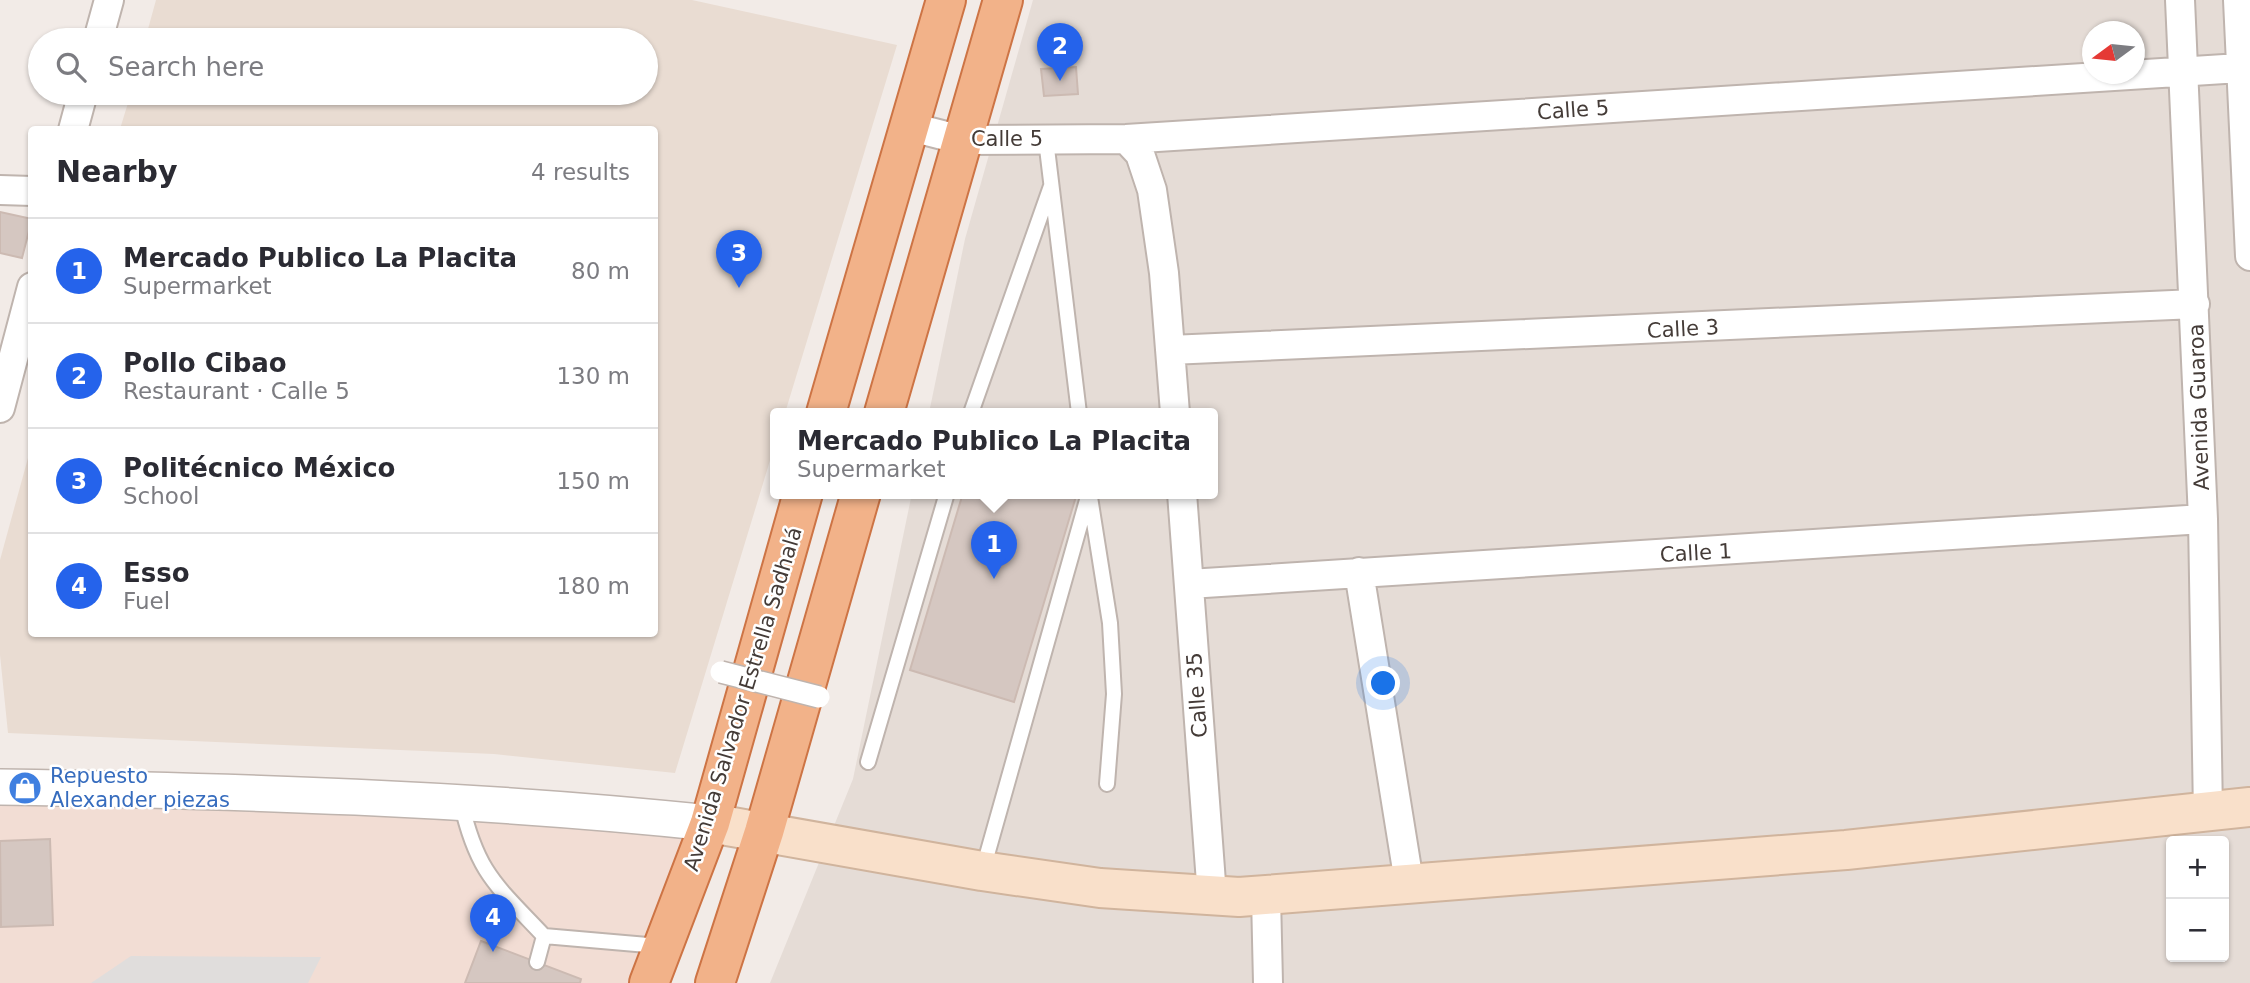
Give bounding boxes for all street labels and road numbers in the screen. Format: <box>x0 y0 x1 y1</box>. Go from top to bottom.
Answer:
street label: Calle 5 <box>1536 96 1610 124</box>
street label: Calle 5 <box>971 127 1043 151</box>
street label: Calle 3 <box>1646 315 1720 343</box>
street label: Avenida Guaroa <box>2184 323 2214 491</box>
street label: Avenida Salvador Estrella Sadhalá <box>679 524 807 874</box>
street label: Calle 1 <box>1659 539 1733 567</box>
street label: Calle 35 <box>1182 652 1212 738</box>

